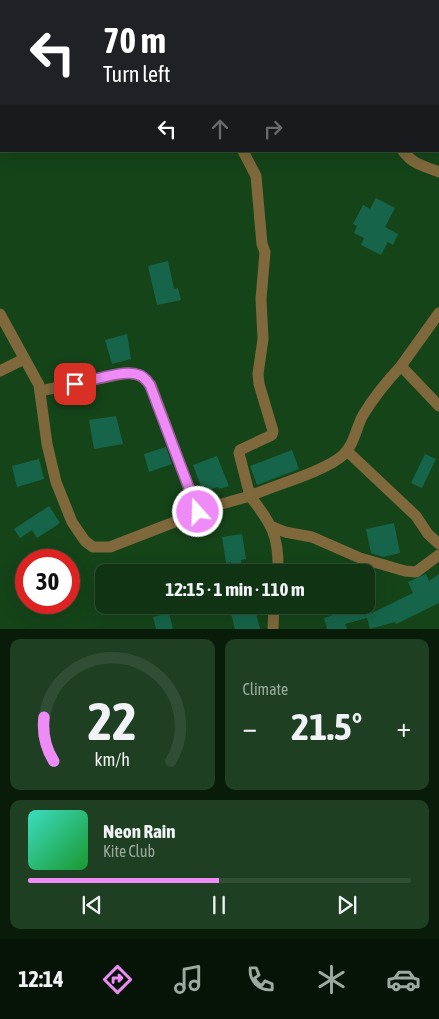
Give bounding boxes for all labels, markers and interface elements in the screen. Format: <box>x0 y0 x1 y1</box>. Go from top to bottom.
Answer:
icon: left <box>20 20 85 85</box>
text: 70 m <box>103 20 166 60</box>
text: Turn left <box>103 61 170 87</box>
icon: left <box>153 115 181 143</box>
icon: ahead <box>206 115 234 143</box>
icon: right <box>259 115 287 143</box>
pin <box>54 363 96 405</box>
icon: arrive <box>61 370 89 398</box>
position arrow <box>171 485 223 537</box>
speed limit sign: 30 <box>15 549 80 614</box>
text: 12:15 · 1 min · 110 m <box>165 578 305 600</box>
text: Climate <box>243 680 288 698</box>
text: 22 <box>88 691 137 751</box>
text: 21.5° <box>291 705 362 748</box>
text: − <box>243 711 257 743</box>
text: + <box>396 711 411 743</box>
text: km/h <box>95 749 130 770</box>
text: Neon Rain <box>103 820 175 842</box>
text: Kite Club <box>103 842 155 860</box>
icon: previous <box>78 891 106 919</box>
icon: pause <box>205 891 233 919</box>
icon: next <box>333 891 361 919</box>
icon: directions <box>100 962 135 997</box>
icon: music <box>171 962 206 997</box>
icon: phone <box>243 962 278 997</box>
icon: climate <box>314 962 349 997</box>
icon: car <box>386 962 421 997</box>
text: 12:14 <box>18 966 64 992</box>

